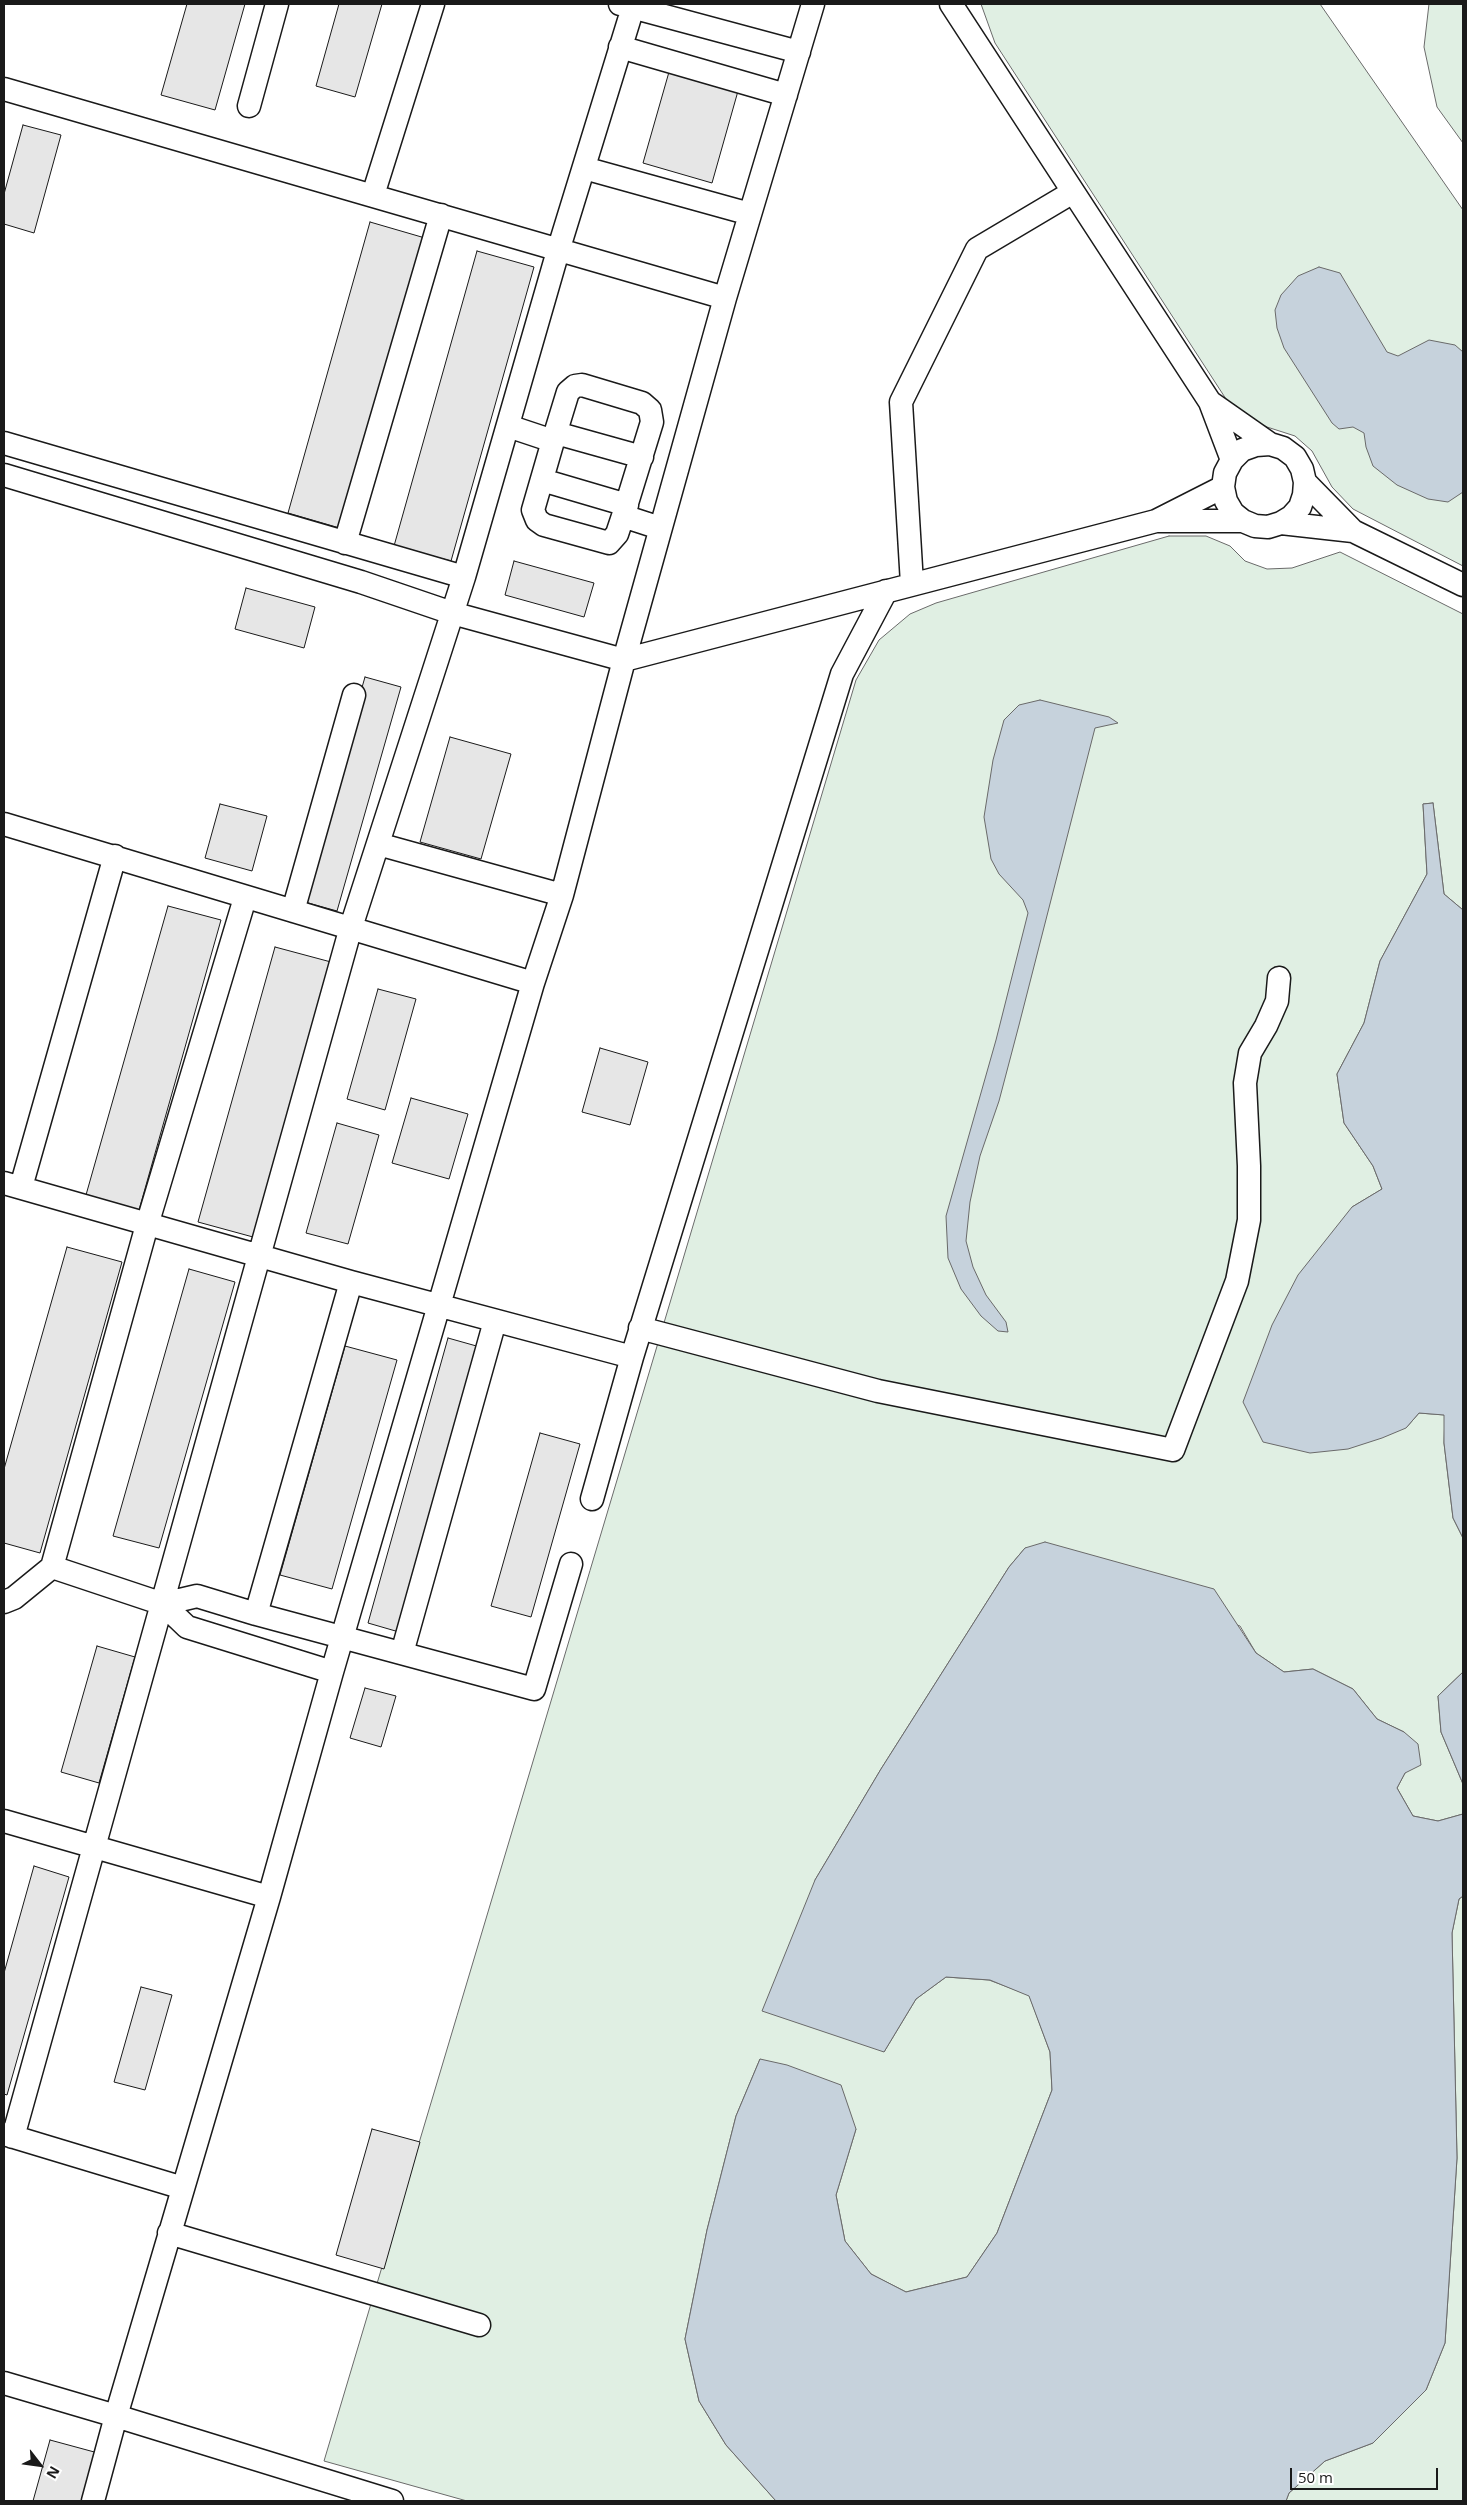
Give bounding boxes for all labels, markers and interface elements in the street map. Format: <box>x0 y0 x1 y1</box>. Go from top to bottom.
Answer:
north arrow <box>15 2440 65 2490</box>
scale bar <box>1292 2458 1440 2490</box>
text: N <box>42 2463 65 2482</box>
text: 50 m <box>1298 2467 1333 2487</box>

